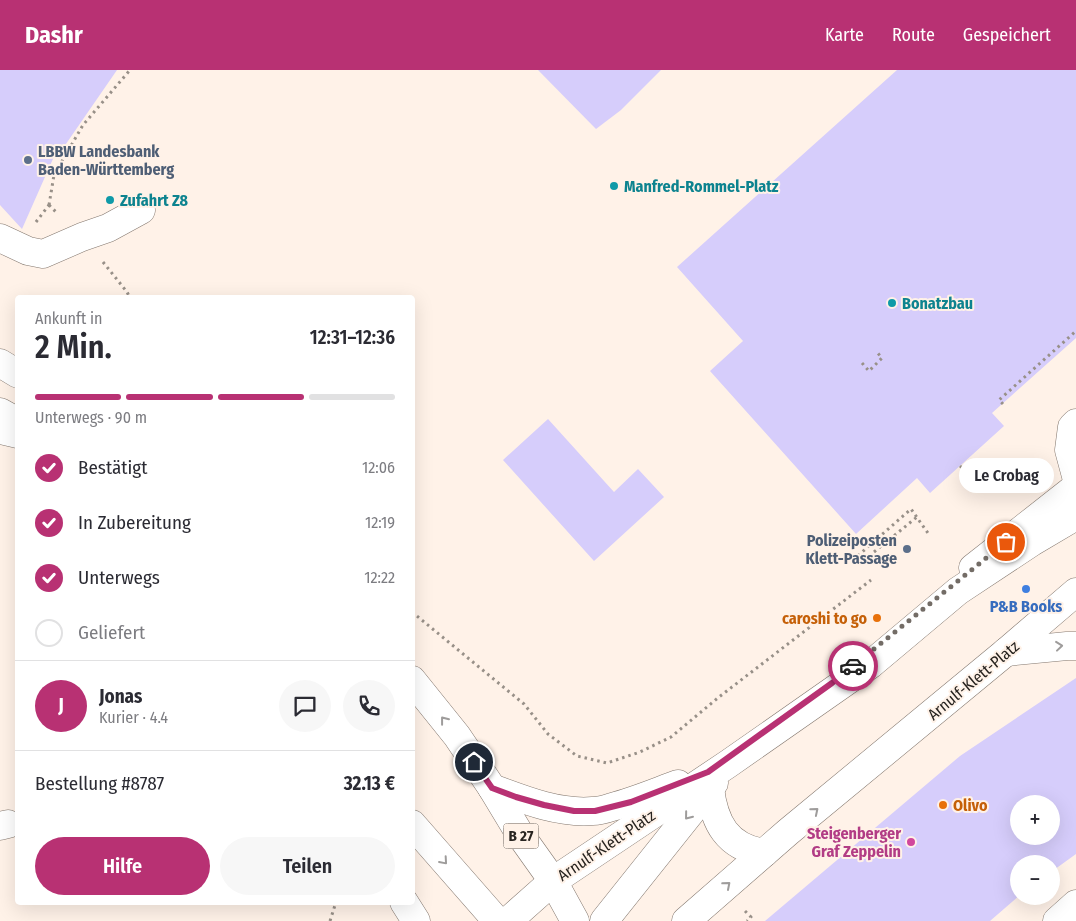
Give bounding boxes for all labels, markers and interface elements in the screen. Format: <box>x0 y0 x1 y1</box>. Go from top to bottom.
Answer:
text: Dashr <box>25 21 83 49</box>
text: Karte <box>825 24 864 46</box>
text: Route <box>892 24 935 46</box>
text: Gespeichert <box>963 24 1051 46</box>
place label: LBBW Landesbank Baden-Württemberg <box>38 142 174 179</box>
marker: LBBW Landesbank Baden-Württemberg <box>22 154 34 166</box>
place label: Manfred-Rommel-Platz <box>624 177 779 196</box>
marker: Manfred-Rommel-Platz <box>608 180 620 192</box>
place label: Zufahrt Z8 <box>120 191 189 210</box>
marker: Zufahrt Z8 <box>104 194 116 206</box>
place label: Bonatzbau <box>902 294 973 313</box>
marker: Bonatzbau <box>886 297 898 309</box>
text: Ankunft in <box>35 309 102 328</box>
text: 12:31–12:36 <box>310 326 395 349</box>
text: 2 Min. <box>35 328 112 366</box>
text: Unterwegs · 90 m <box>35 408 147 427</box>
icon: check <box>35 454 63 482</box>
text: Bestätigt <box>78 456 147 479</box>
callout: Le Crobag <box>958 457 1054 492</box>
text: 12:06 <box>362 458 395 477</box>
text: Le Crobag <box>974 466 1039 485</box>
icon: check <box>35 509 63 537</box>
text: In Zubereitung <box>78 511 191 534</box>
text: 12:19 <box>365 513 395 532</box>
pin <box>985 521 1027 563</box>
icon: bag <box>992 528 1020 556</box>
place label: Polizeiposten Klett-Passage <box>806 531 897 568</box>
marker: Polizeiposten Klett-Passage <box>901 543 913 555</box>
icon: check <box>35 564 63 592</box>
text: Unterwegs <box>78 566 160 589</box>
text: 12:22 <box>364 568 395 587</box>
marker: P&B Books <box>1020 583 1032 595</box>
place label: P&B Books <box>990 597 1062 616</box>
place label: caroshi to go <box>782 609 867 628</box>
marker: caroshi to go <box>871 612 883 624</box>
text: Geliefert <box>78 621 145 644</box>
street label: Arnulf-Klett-Platz <box>924 637 1023 724</box>
courier <box>828 641 878 691</box>
one-way arrow <box>1055 641 1063 652</box>
icon: car <box>839 652 867 680</box>
button: chat <box>279 680 331 732</box>
button: phone <box>343 680 395 732</box>
text: Jonas <box>99 685 142 708</box>
text: J <box>58 694 64 717</box>
text: Kurier · 4.4 <box>99 708 168 727</box>
one-way arrow <box>441 717 449 726</box>
pin <box>453 741 495 783</box>
icon: home <box>460 748 488 776</box>
text: Bestellung #8787 <box>35 772 164 795</box>
text: 32.13 € <box>344 772 395 795</box>
map controls <box>1010 795 1060 905</box>
button: + <box>1010 795 1060 845</box>
place label: Olivo <box>953 796 988 815</box>
marker: Olivo <box>937 799 949 811</box>
street label: Arnulf-Klett-Platz <box>554 806 659 885</box>
one-way arrow <box>809 807 818 816</box>
one-way arrow <box>685 810 693 819</box>
road number: B 27 <box>504 824 538 848</box>
place label: Steigenberger Graf Zeppelin <box>807 824 901 861</box>
marker: Steigenberger Graf Zeppelin <box>905 836 917 848</box>
button: Hilfe <box>35 837 210 895</box>
button: Teilen <box>220 837 395 895</box>
one-way arrow <box>439 855 448 864</box>
button: − <box>1010 855 1060 905</box>
one-way arrow <box>721 882 730 891</box>

